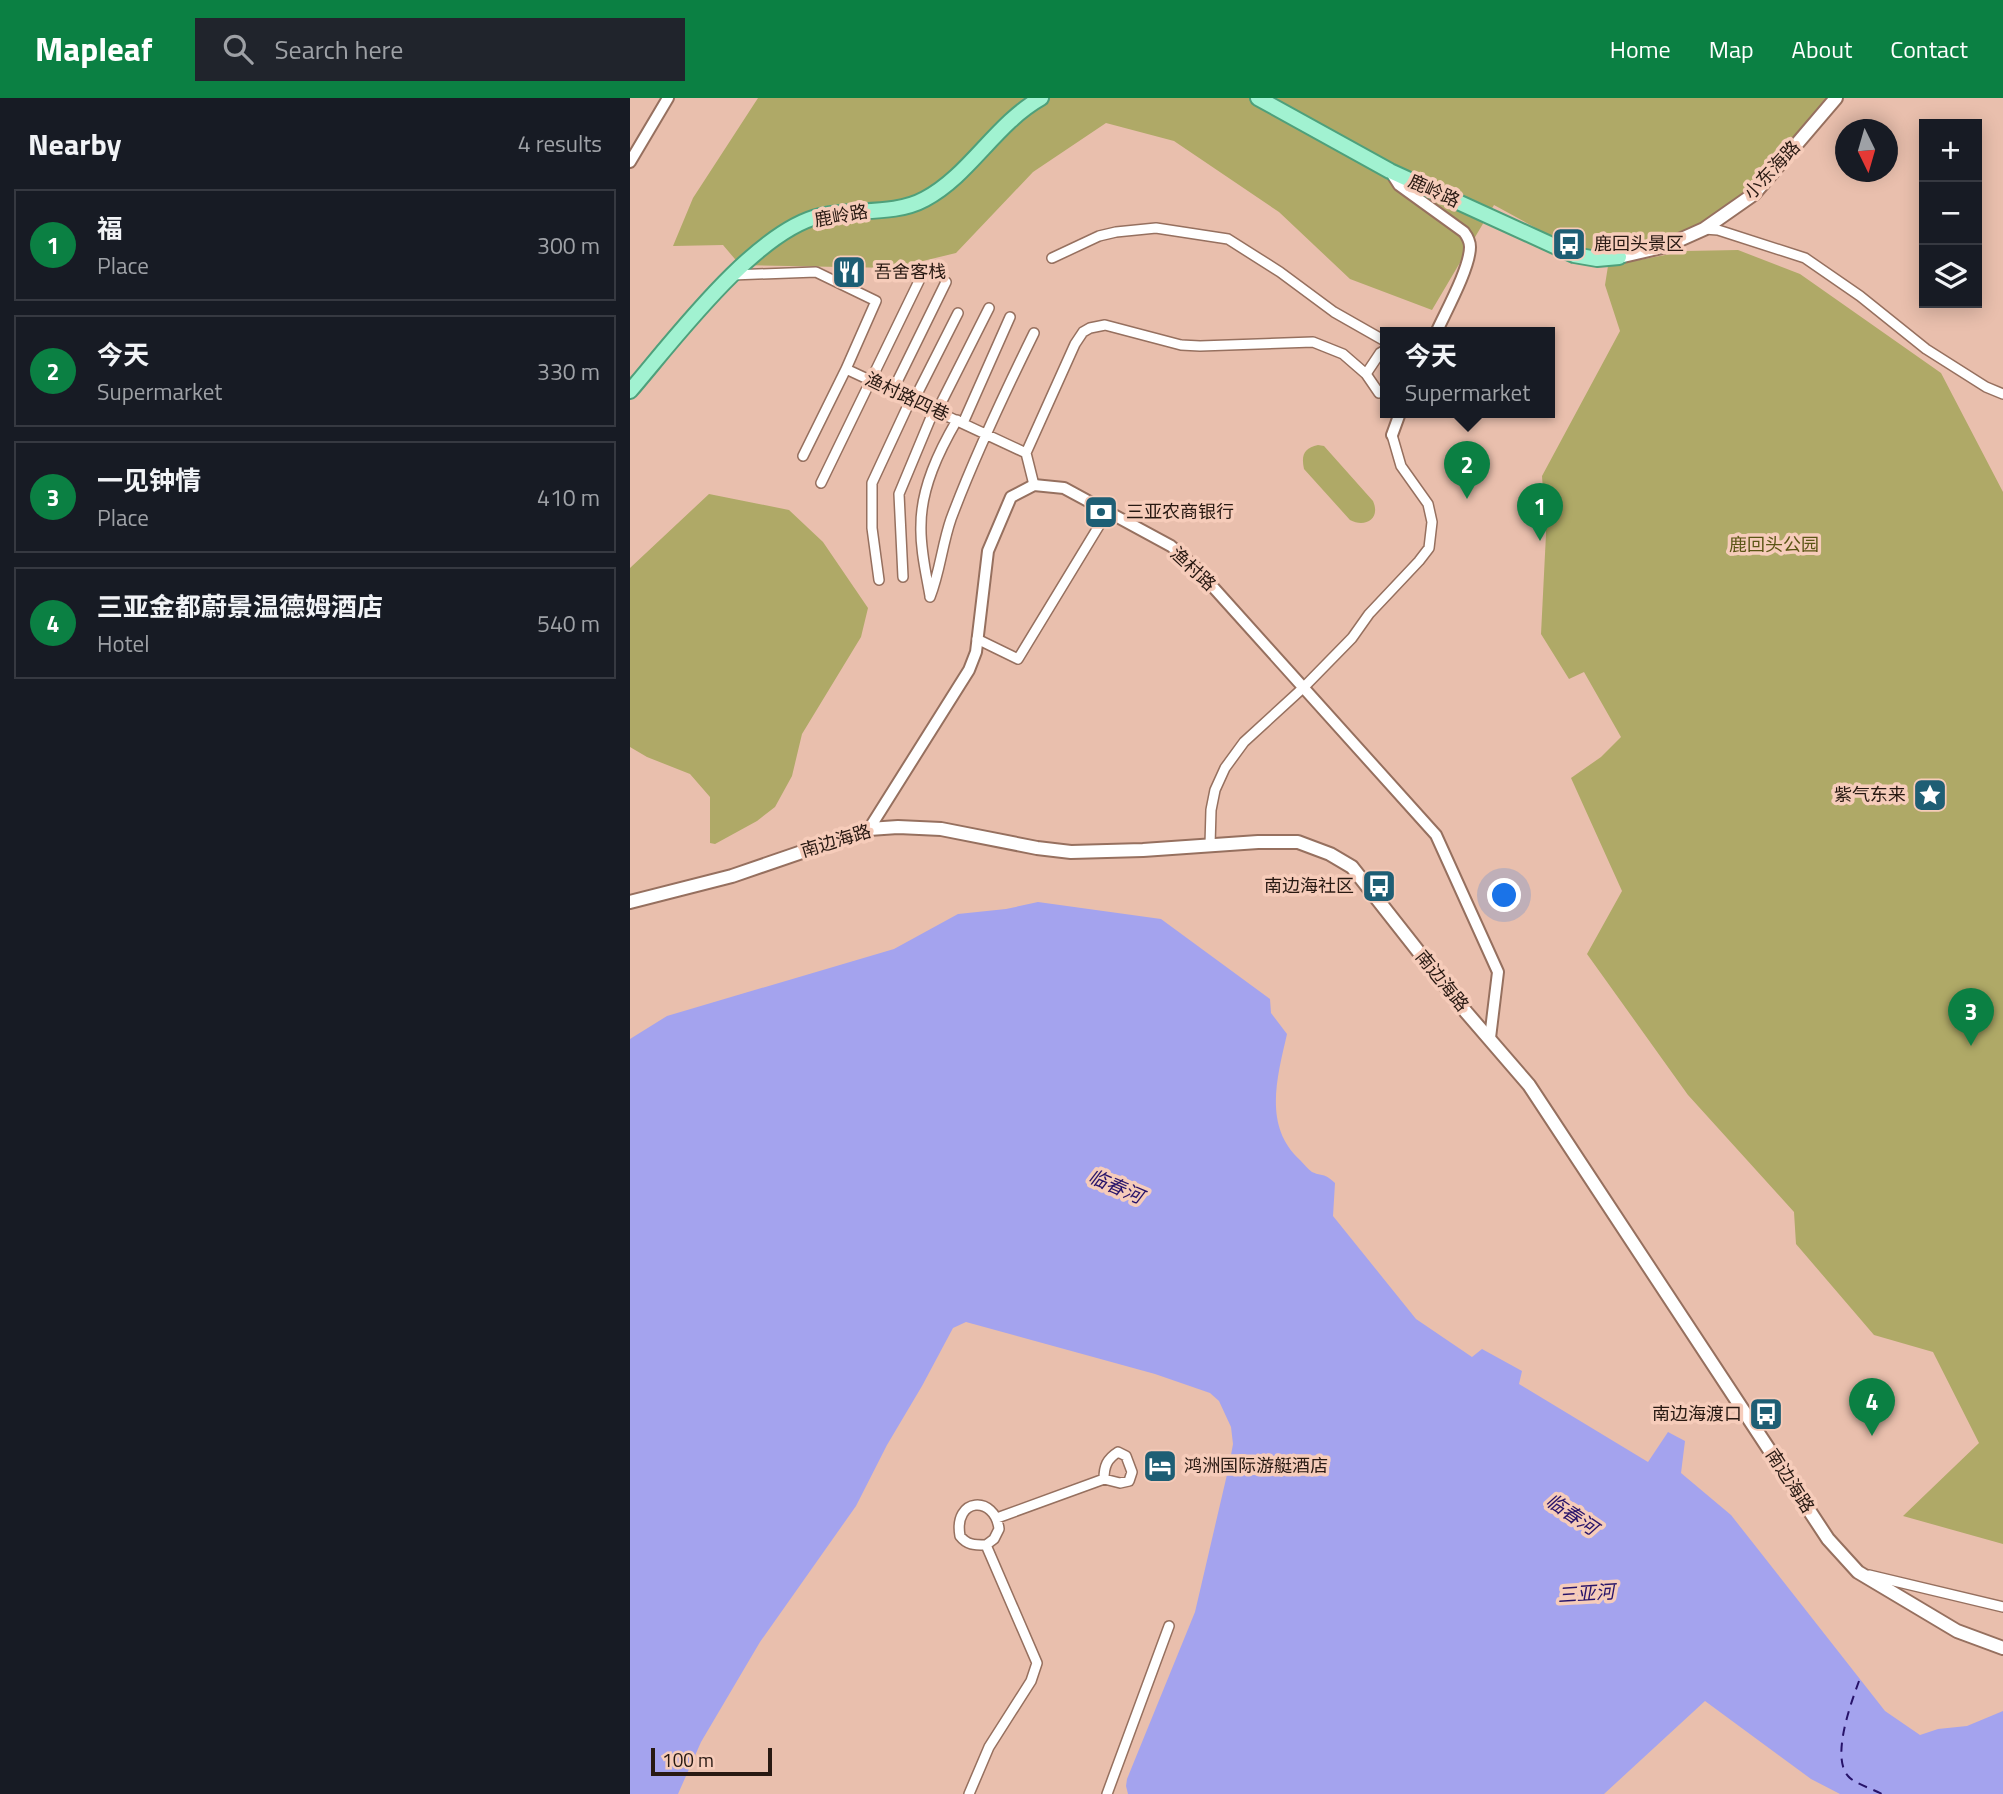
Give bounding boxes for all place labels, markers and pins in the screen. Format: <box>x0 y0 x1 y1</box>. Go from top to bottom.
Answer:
bus stop icon: 鹿回头景区 <box>1550 225 1588 263</box>
place label: 鹿回头景区 <box>1594 230 1684 257</box>
restaurant icon: 吾舍客栈 <box>830 253 868 291</box>
place label: 吾舍客栈 <box>874 258 946 285</box>
pin: 2 <box>1444 441 1490 499</box>
pin: 1 <box>1517 483 1563 541</box>
bank icon: 三亚农商银行 <box>1082 493 1120 531</box>
place label: 三亚农商银行 <box>1126 498 1234 525</box>
place icon: 紫气东来 <box>1911 776 1949 814</box>
place label: 紫气东来 <box>1834 781 1906 808</box>
bus stop icon: 南边海社区 <box>1360 867 1398 905</box>
place label: 南边海社区 <box>1264 872 1354 899</box>
pin: 3 <box>1948 988 1994 1046</box>
pin: 4 <box>1849 1378 1895 1436</box>
bus stop icon: 南边海渡口 <box>1747 1395 1785 1433</box>
place label: 南边海渡口 <box>1652 1400 1742 1427</box>
hotel icon: 鸿洲国际游艇酒店 <box>1141 1447 1179 1485</box>
place label: 鸿洲国际游艇酒店 <box>1184 1452 1328 1479</box>

